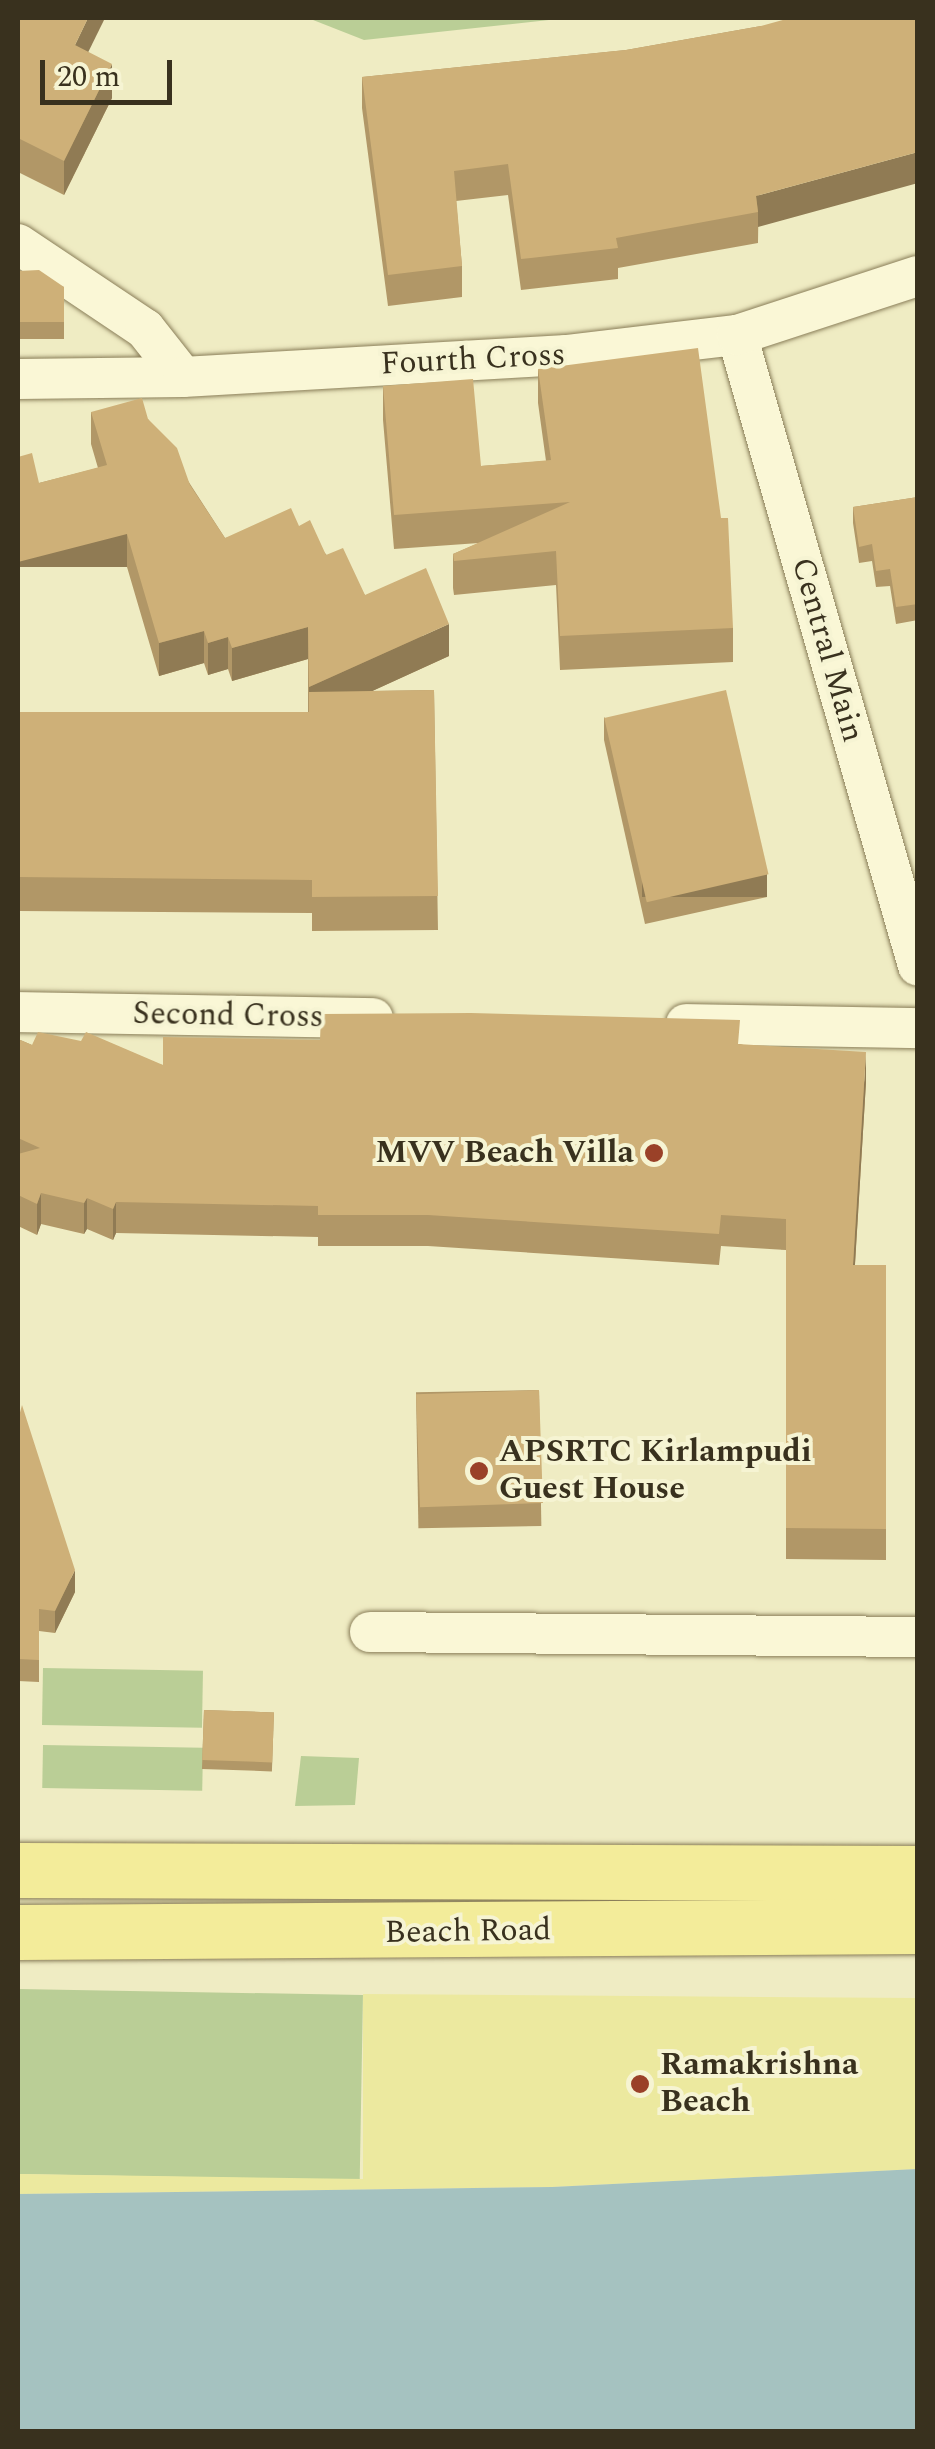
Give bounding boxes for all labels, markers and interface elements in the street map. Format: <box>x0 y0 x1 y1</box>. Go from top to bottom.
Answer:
scale bar <box>45 40 178 102</box>
text: 20 m <box>57 54 120 100</box>
street label: Fourth Cross <box>380 336 566 384</box>
street label: Central Main <box>782 553 872 747</box>
street label: Second Cross <box>132 995 324 1037</box>
place label: MVV Beach Villa <box>375 1134 634 1172</box>
marker: MVV Beach Villa <box>643 1142 665 1164</box>
place label: APSRTC Kirlampudi Guest House <box>499 1434 812 1509</box>
marker: APSRTC Kirlampudi Guest House <box>468 1460 490 1482</box>
street label: Beach Road <box>384 1911 552 1953</box>
place label: Ramakrishna Beach <box>660 2047 859 2122</box>
marker: Ramakrishna Beach <box>629 2073 651 2095</box>

